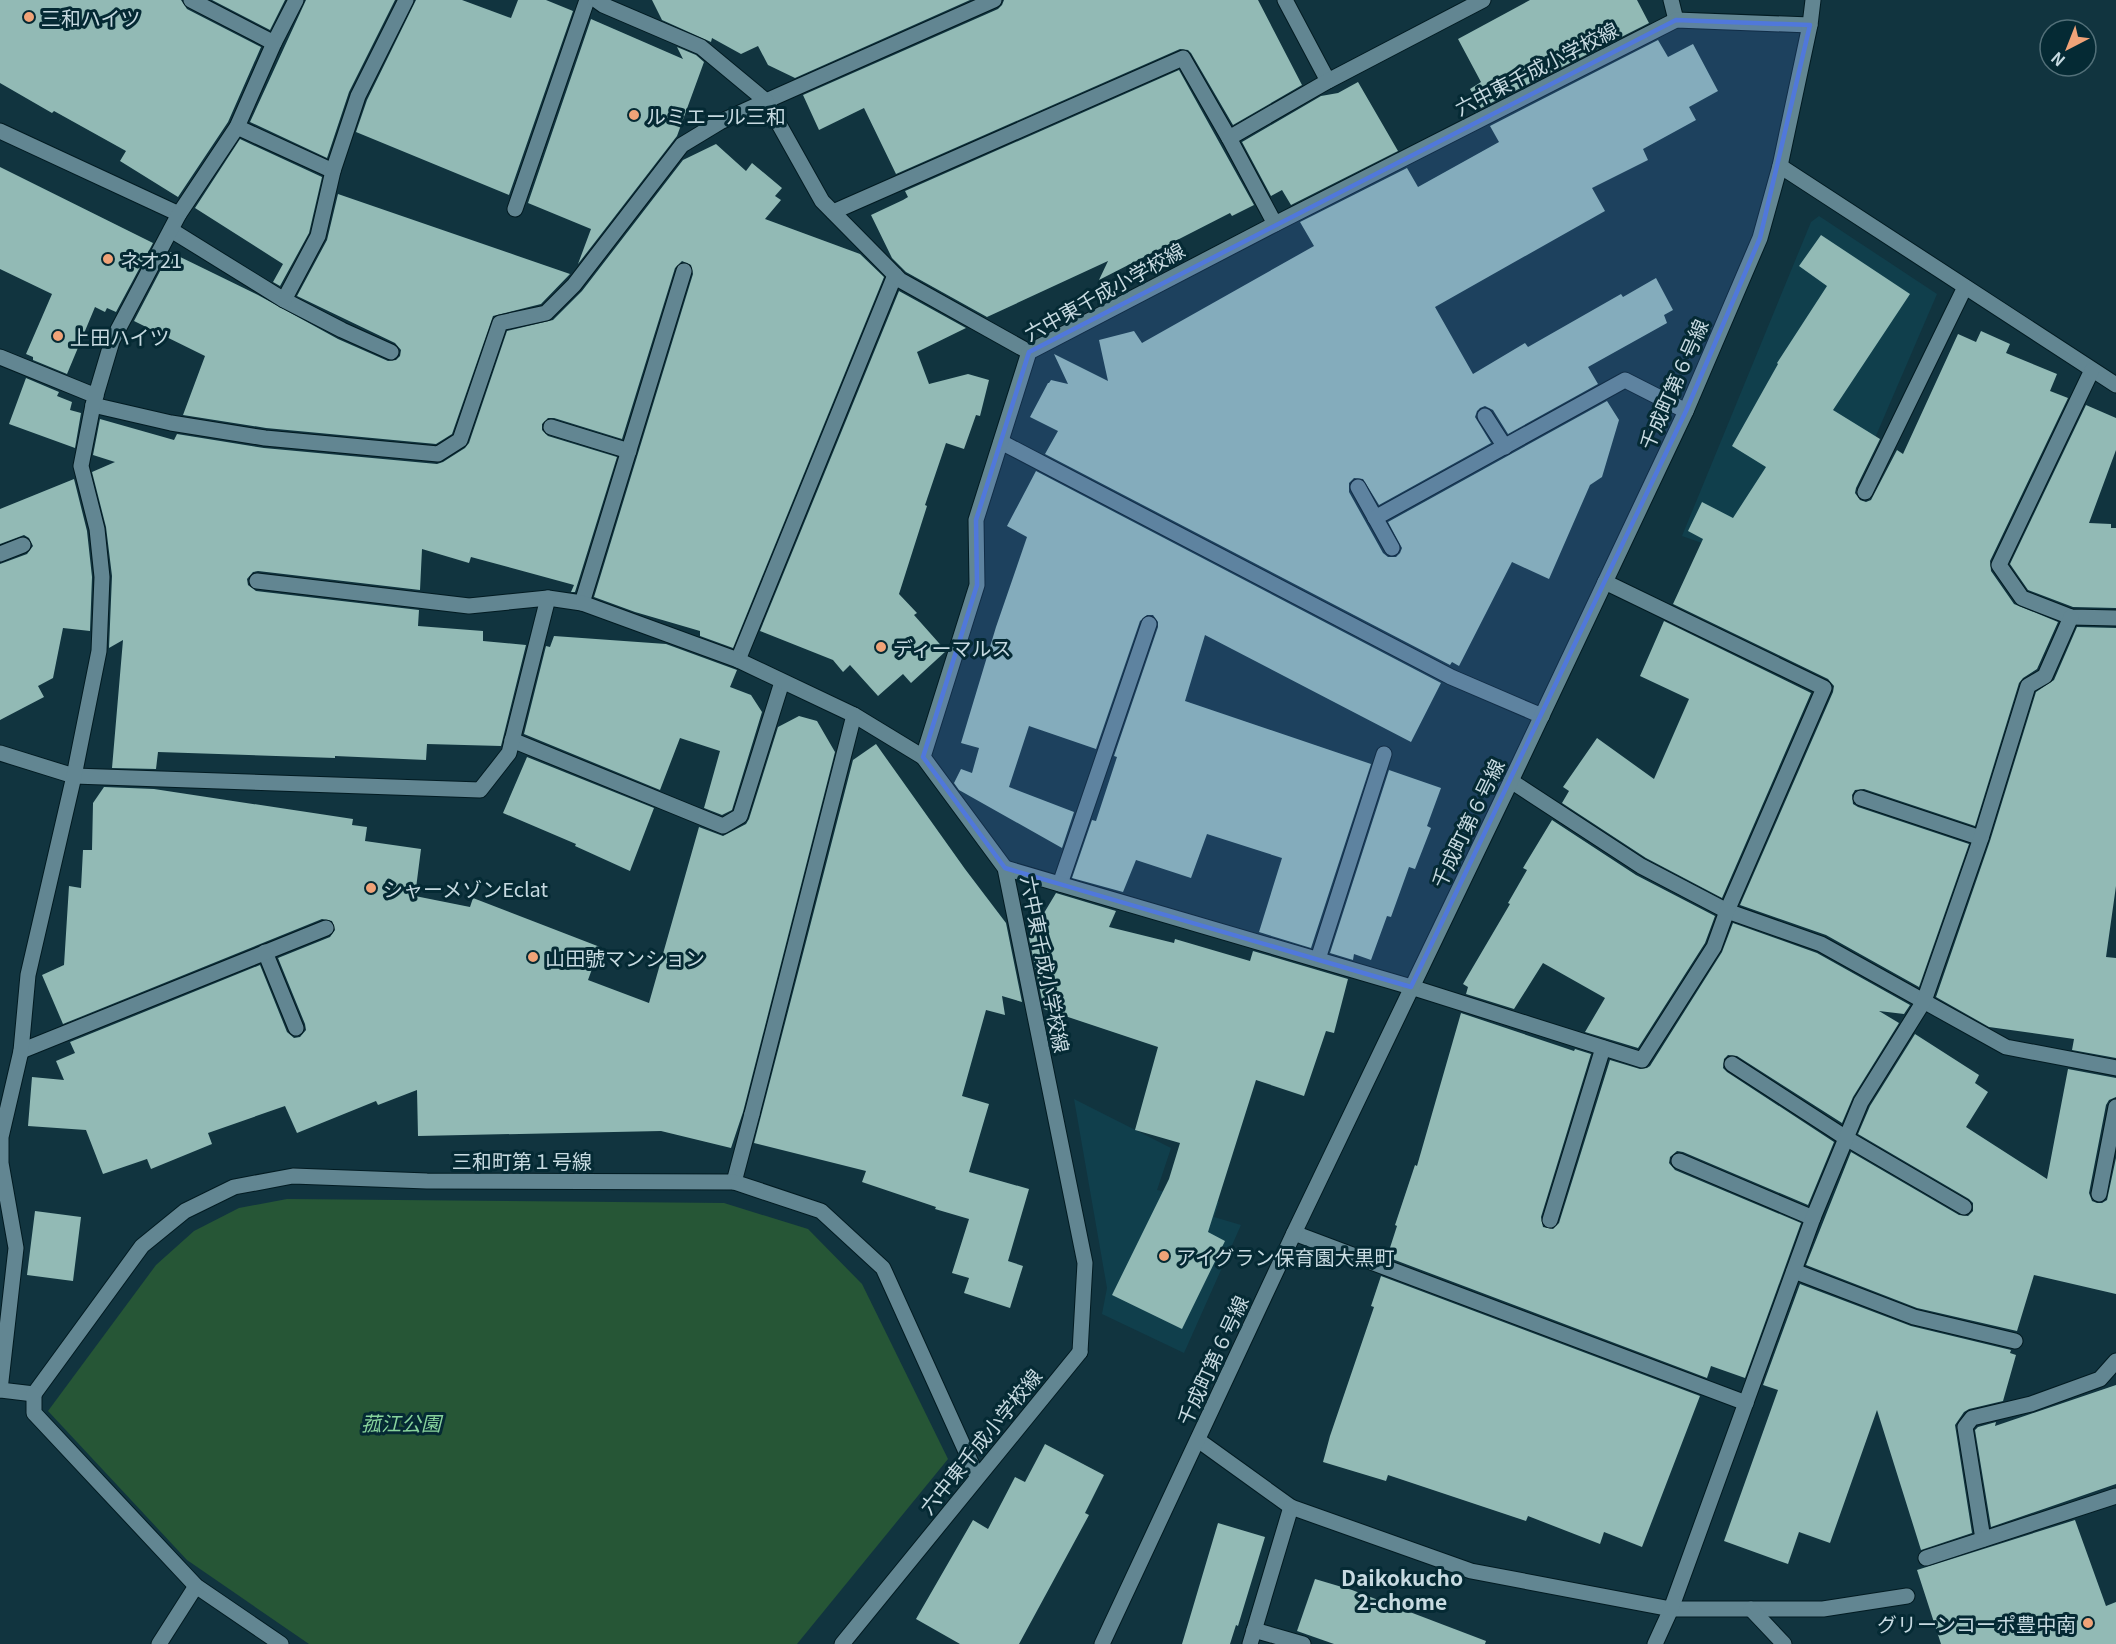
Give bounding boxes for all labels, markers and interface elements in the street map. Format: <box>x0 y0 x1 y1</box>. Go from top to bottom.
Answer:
place label: 三和ハイツ <box>41 3 141 32</box>
marker: 三和ハイツ <box>22 10 36 24</box>
street label: 六中東千成小学校線 <box>1449 14 1623 122</box>
north arrow <box>2038 18 2098 78</box>
text: N <box>2045 47 2070 73</box>
place label: ルミエール三和 <box>646 101 786 130</box>
marker: ルミエール三和 <box>627 108 641 122</box>
street label: 六中東千成小学校線 <box>1018 235 1190 347</box>
place label: ネオ21 <box>120 245 182 274</box>
marker: ネオ21 <box>101 252 115 266</box>
street label: 千成町第６号線 <box>1631 314 1715 454</box>
place label: 上田ハイツ <box>70 322 170 351</box>
marker: 上田ハイツ <box>51 329 65 343</box>
place label: ディーマルス <box>893 633 1012 662</box>
marker: ディーマルス <box>874 640 888 654</box>
street label: 千成町第６号線 <box>1423 754 1511 892</box>
street label: 六中東千成小学校線 <box>1015 873 1077 1055</box>
place label: シャーメゾンEclat <box>383 874 548 903</box>
marker: シャーメゾンEclat <box>364 881 378 895</box>
place label: 山田號マンション <box>545 943 705 972</box>
marker: 山田號マンション <box>526 950 540 964</box>
street label: 三和町第１号線 <box>452 1146 592 1175</box>
place label: アイグラン保育園大黒町 <box>1176 1242 1395 1271</box>
marker: アイグラン保育園大黒町 <box>1157 1249 1171 1263</box>
street label: 千成町第６号線 <box>1169 1290 1255 1430</box>
street label: 六中東千成小学校線 <box>912 1362 1048 1520</box>
park label: 菰江公園 <box>361 1408 444 1437</box>
district label: Daikokucho 2-chome <box>1341 1562 1463 1616</box>
place label: グリーンコーポ豊中南 <box>1877 1609 2076 1638</box>
marker: グリーンコーポ豊中南 <box>2081 1616 2095 1630</box>

